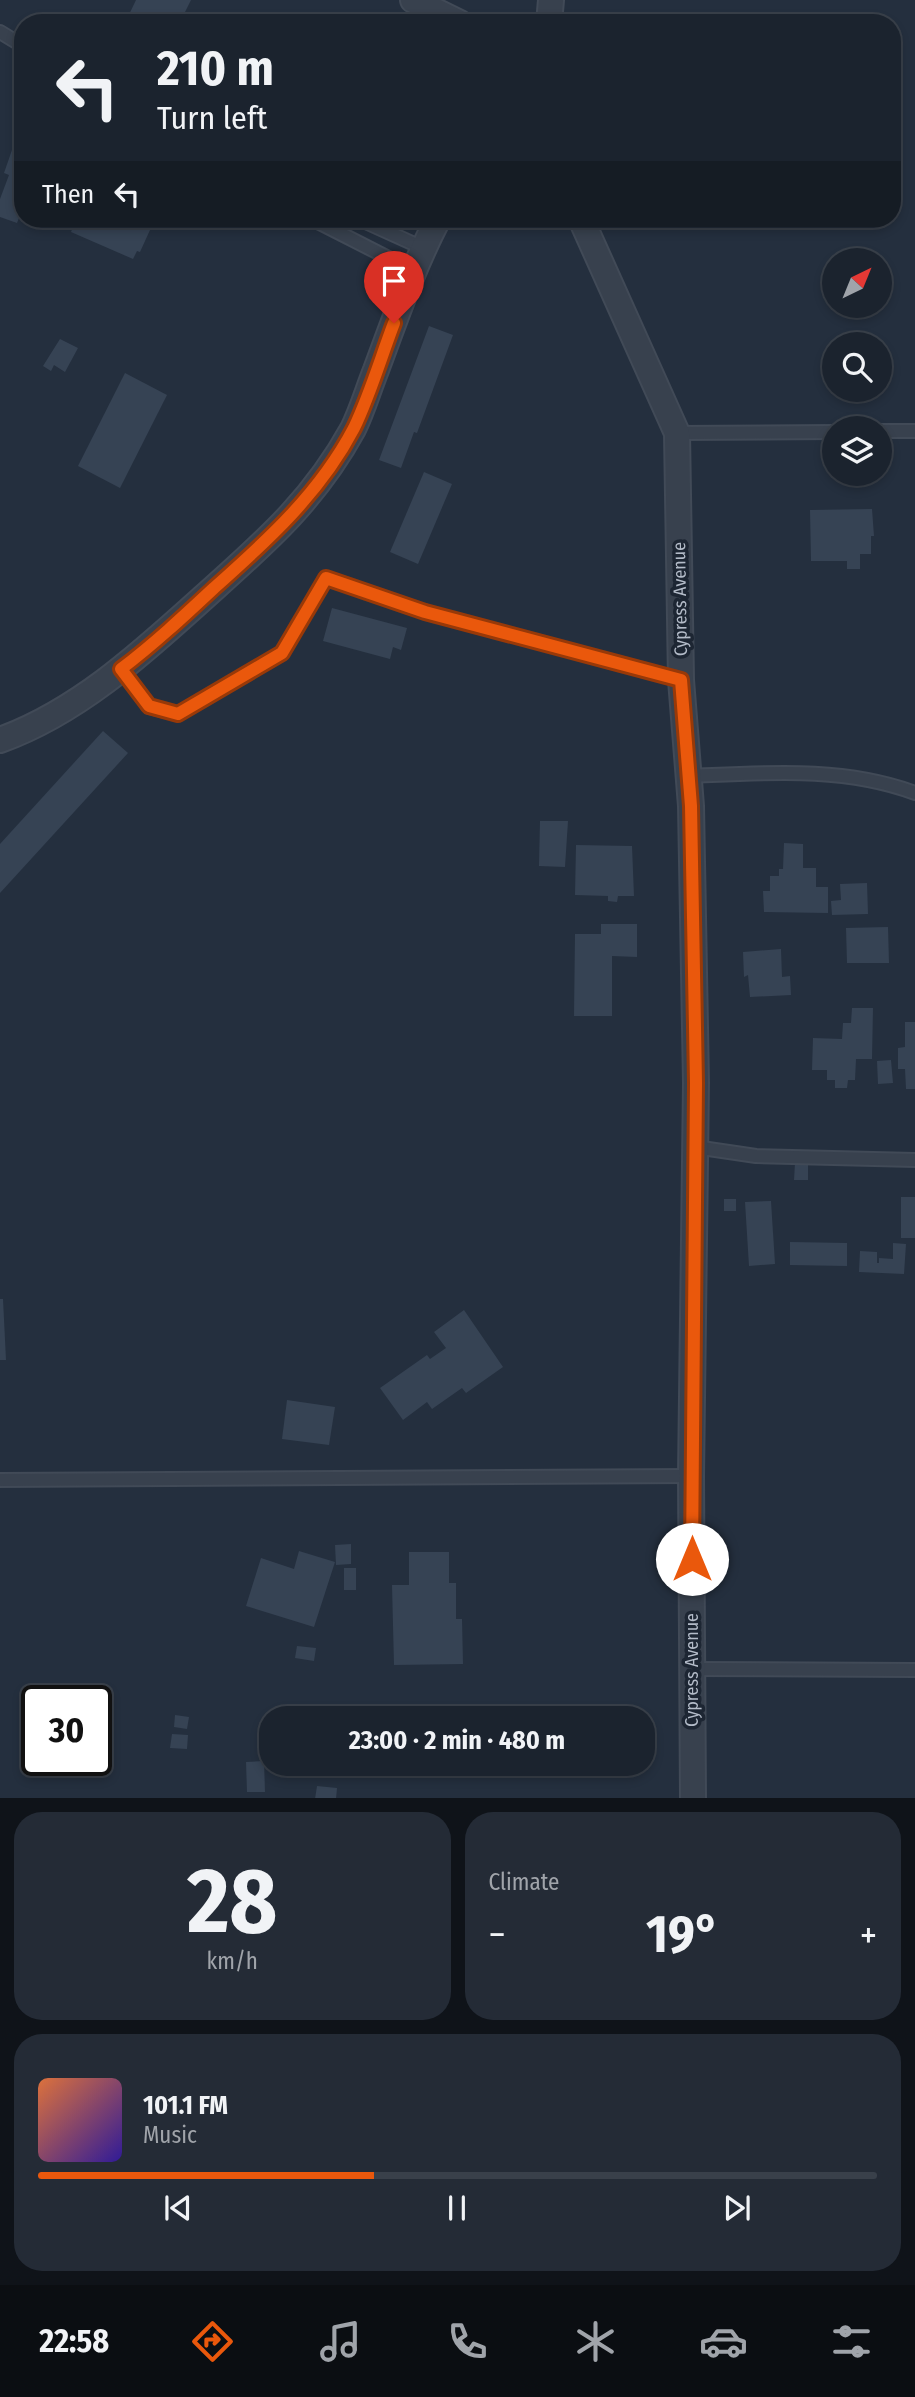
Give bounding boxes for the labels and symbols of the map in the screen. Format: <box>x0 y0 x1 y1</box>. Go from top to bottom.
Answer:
north arrow <box>822 248 892 318</box>
pin <box>364 251 424 323</box>
street label: Cypress Avenue <box>668 542 692 656</box>
position arrow <box>655 1522 729 1596</box>
street label: Cypress Avenue <box>681 1613 703 1727</box>
speed limit sign: 30 <box>21 1685 112 1776</box>

